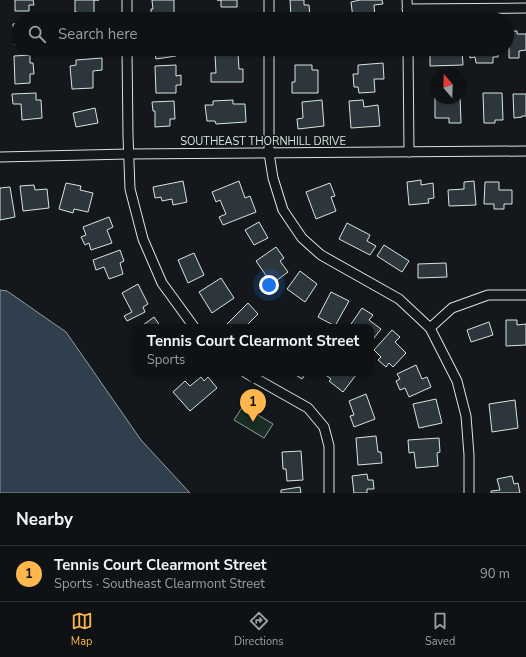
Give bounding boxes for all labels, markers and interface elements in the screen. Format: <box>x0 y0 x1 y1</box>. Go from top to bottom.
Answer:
search box <box>12 12 514 56</box>
icon: search <box>26 23 48 45</box>
text: Search here <box>58 24 138 44</box>
north arrow <box>430 68 466 104</box>
street label: SOUTHEAST THORNHILL DRIVE <box>180 134 346 149</box>
your location <box>259 275 279 295</box>
popup <box>132 324 374 376</box>
text: Tennis Court Clearmont Street <box>147 331 359 351</box>
text: Sports <box>147 351 185 369</box>
pin: 1 <box>240 389 266 422</box>
text: Nearby <box>16 508 73 531</box>
text: Tennis Court Clearmont Street <box>54 555 267 575</box>
text: 1 <box>25 565 33 583</box>
text: 90 m <box>480 565 510 583</box>
text: Sports · Southeast Clearmont Street <box>54 575 265 593</box>
tab: Map <box>71 610 93 649</box>
tab: Directions <box>234 610 284 649</box>
tab: Saved <box>425 610 455 649</box>

